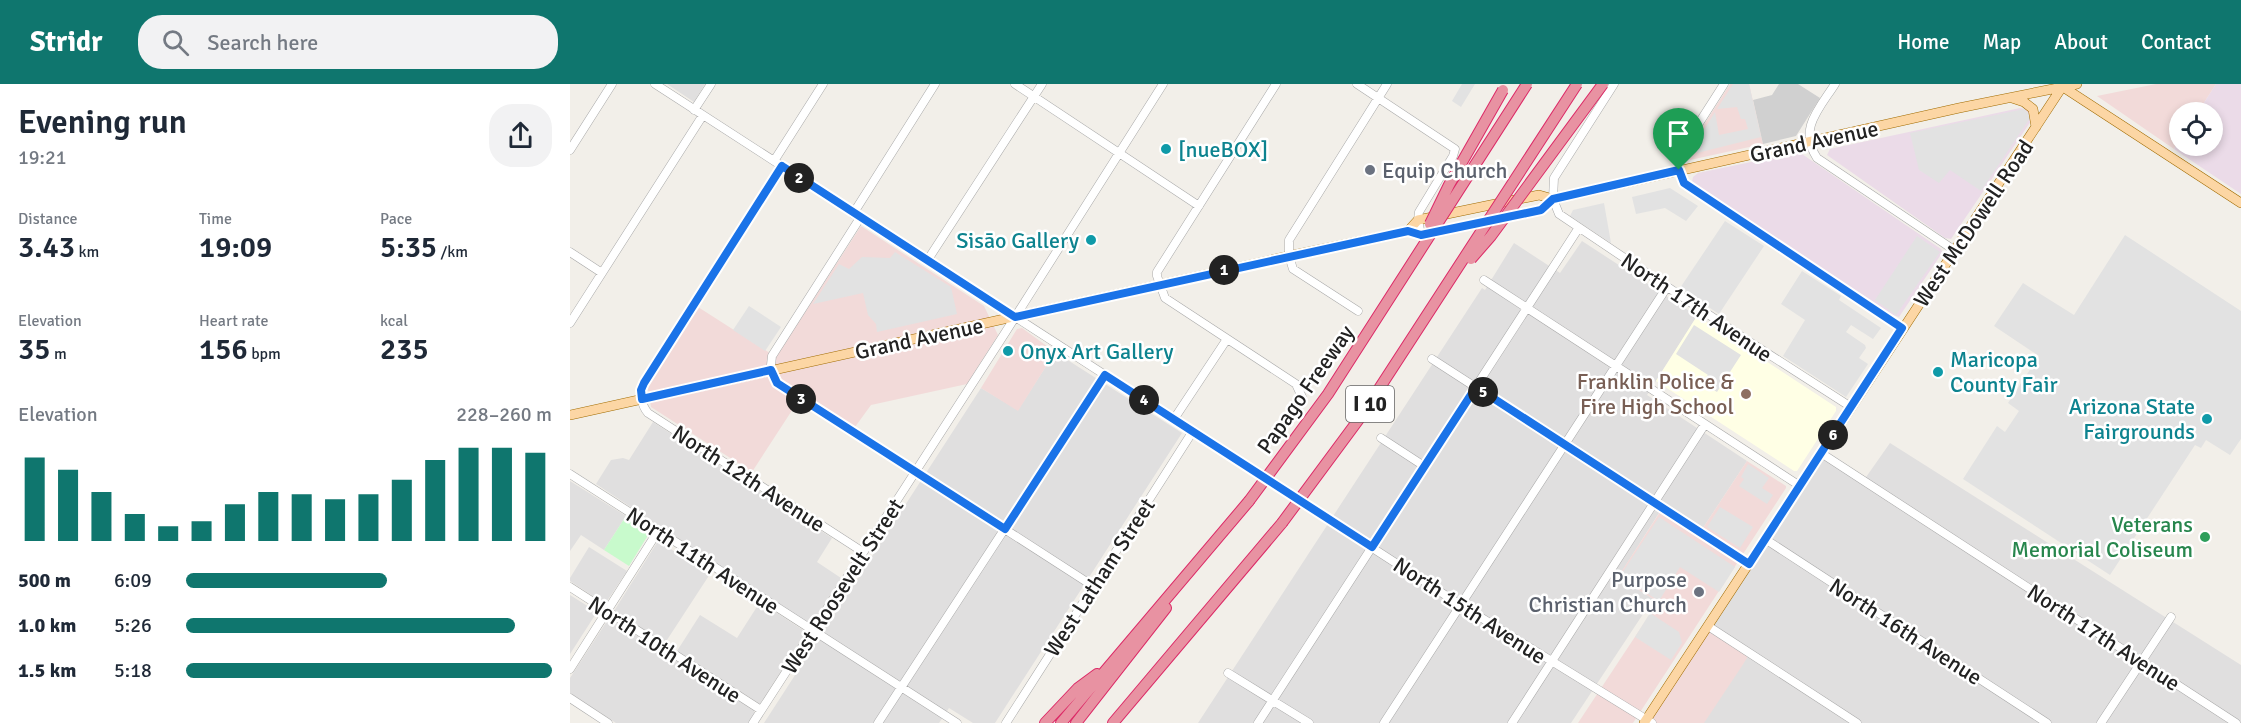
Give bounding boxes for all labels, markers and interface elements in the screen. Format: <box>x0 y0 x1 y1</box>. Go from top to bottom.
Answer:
search box <box>138 15 558 69</box>
text: Stridr <box>30 25 102 59</box>
icon: search <box>159 26 192 59</box>
text: Search here <box>207 29 318 56</box>
text: Home <box>1897 29 1950 55</box>
text: Map <box>1983 29 2021 55</box>
text: About <box>2054 29 2108 55</box>
text: Contact <box>2141 29 2211 55</box>
text: Evening run <box>18 102 187 143</box>
map controls <box>2169 102 2223 156</box>
button: locate <box>2169 102 2223 156</box>
button: share <box>489 104 552 167</box>
pin <box>1653 108 1704 170</box>
street label: Grand Avenue <box>1747 115 1881 168</box>
icon: arrive <box>1662 117 1695 150</box>
street label: West McDowell Road <box>1907 135 2039 312</box>
place label: [nueBOX] <box>1178 136 1268 163</box>
marker: [nueBOX] <box>1159 142 1173 156</box>
text: 19:21 <box>18 145 67 170</box>
place label: Equip Church <box>1382 157 1508 184</box>
pin: 2 <box>784 163 814 193</box>
marker: Equip Church <box>1363 163 1377 177</box>
text: 2 <box>795 168 803 188</box>
text: Distance <box>18 209 78 229</box>
text: Time <box>199 209 232 229</box>
text: Pace <box>380 209 412 229</box>
place label: Sisāo Gallery <box>956 227 1080 254</box>
text: 3.43 <box>18 229 75 266</box>
text: 19:09 <box>199 229 272 266</box>
text: 5:35 <box>380 229 437 266</box>
marker: Sisāo Gallery <box>1084 233 1098 247</box>
text: km <box>75 242 99 262</box>
text: /km <box>437 242 468 262</box>
street label: North 17th Avenue <box>1616 247 1777 368</box>
pin: 1 <box>1209 255 1239 285</box>
text: 1 <box>1220 260 1228 280</box>
text: Elevation <box>18 311 82 331</box>
text: Heart rate <box>199 311 268 331</box>
text: kcal <box>380 311 408 331</box>
street label: Grand Avenue <box>852 312 986 365</box>
street label: Papago Freeway <box>1251 319 1360 459</box>
text: 35 <box>18 331 50 368</box>
text: 156 <box>199 331 248 368</box>
text: 235 <box>380 331 429 368</box>
place label: Onyx Art Gallery <box>1020 338 1174 365</box>
text: m <box>50 344 67 364</box>
text: bpm <box>248 344 281 364</box>
marker: Onyx Art Gallery <box>1001 344 1015 358</box>
place label: Maricopa County Fair <box>1950 346 2058 398</box>
marker: Maricopa County Fair <box>1931 365 1945 379</box>
place label: Franklin Police & Fire High School <box>1577 368 1734 420</box>
pin: 5 <box>1468 377 1498 407</box>
text: 5 <box>1479 382 1487 402</box>
pin: 3 <box>786 384 816 414</box>
pin: 4 <box>1129 385 1159 415</box>
road number: I 10 <box>1346 386 1394 422</box>
marker: Franklin Police & Fire High School <box>1739 387 1753 401</box>
text: 3 <box>797 389 805 409</box>
text: 4 <box>1140 390 1148 410</box>
place label: Arizona State Fairgrounds <box>2069 393 2195 445</box>
text: Elevation <box>18 402 98 427</box>
text: 228–260 m <box>456 402 552 427</box>
marker: Arizona State Fairgrounds <box>2200 412 2214 426</box>
street label: North 12th Avenue <box>667 419 830 538</box>
pin: 6 <box>1818 420 1848 450</box>
text: 6 <box>1829 425 1837 445</box>
street label: West Roosevelt Street <box>776 493 909 679</box>
street label: West Latham Street <box>1038 493 1161 662</box>
street label: North 11th Avenue <box>621 501 784 620</box>
place label: Veterans Memorial Coliseum <box>2011 511 2193 563</box>
marker: Veterans Memorial Coliseum <box>2198 530 2212 544</box>
street label: North 15th Avenue <box>1388 551 1551 670</box>
place label: Purpose Christian Church <box>1529 566 1687 618</box>
text: 500 m <box>18 568 71 593</box>
text: 6:09 <box>114 568 152 593</box>
street label: North 16th Avenue <box>1824 572 1987 691</box>
street label: North 17th Avenue <box>2022 578 2185 697</box>
marker: Purpose Christian Church <box>1692 585 1706 599</box>
street label: North 10th Avenue <box>583 590 746 709</box>
text: 1.0 km <box>18 613 76 638</box>
text: 5:26 <box>114 613 152 638</box>
text: 1.5 km <box>18 658 76 683</box>
text: 5:18 <box>114 658 152 683</box>

